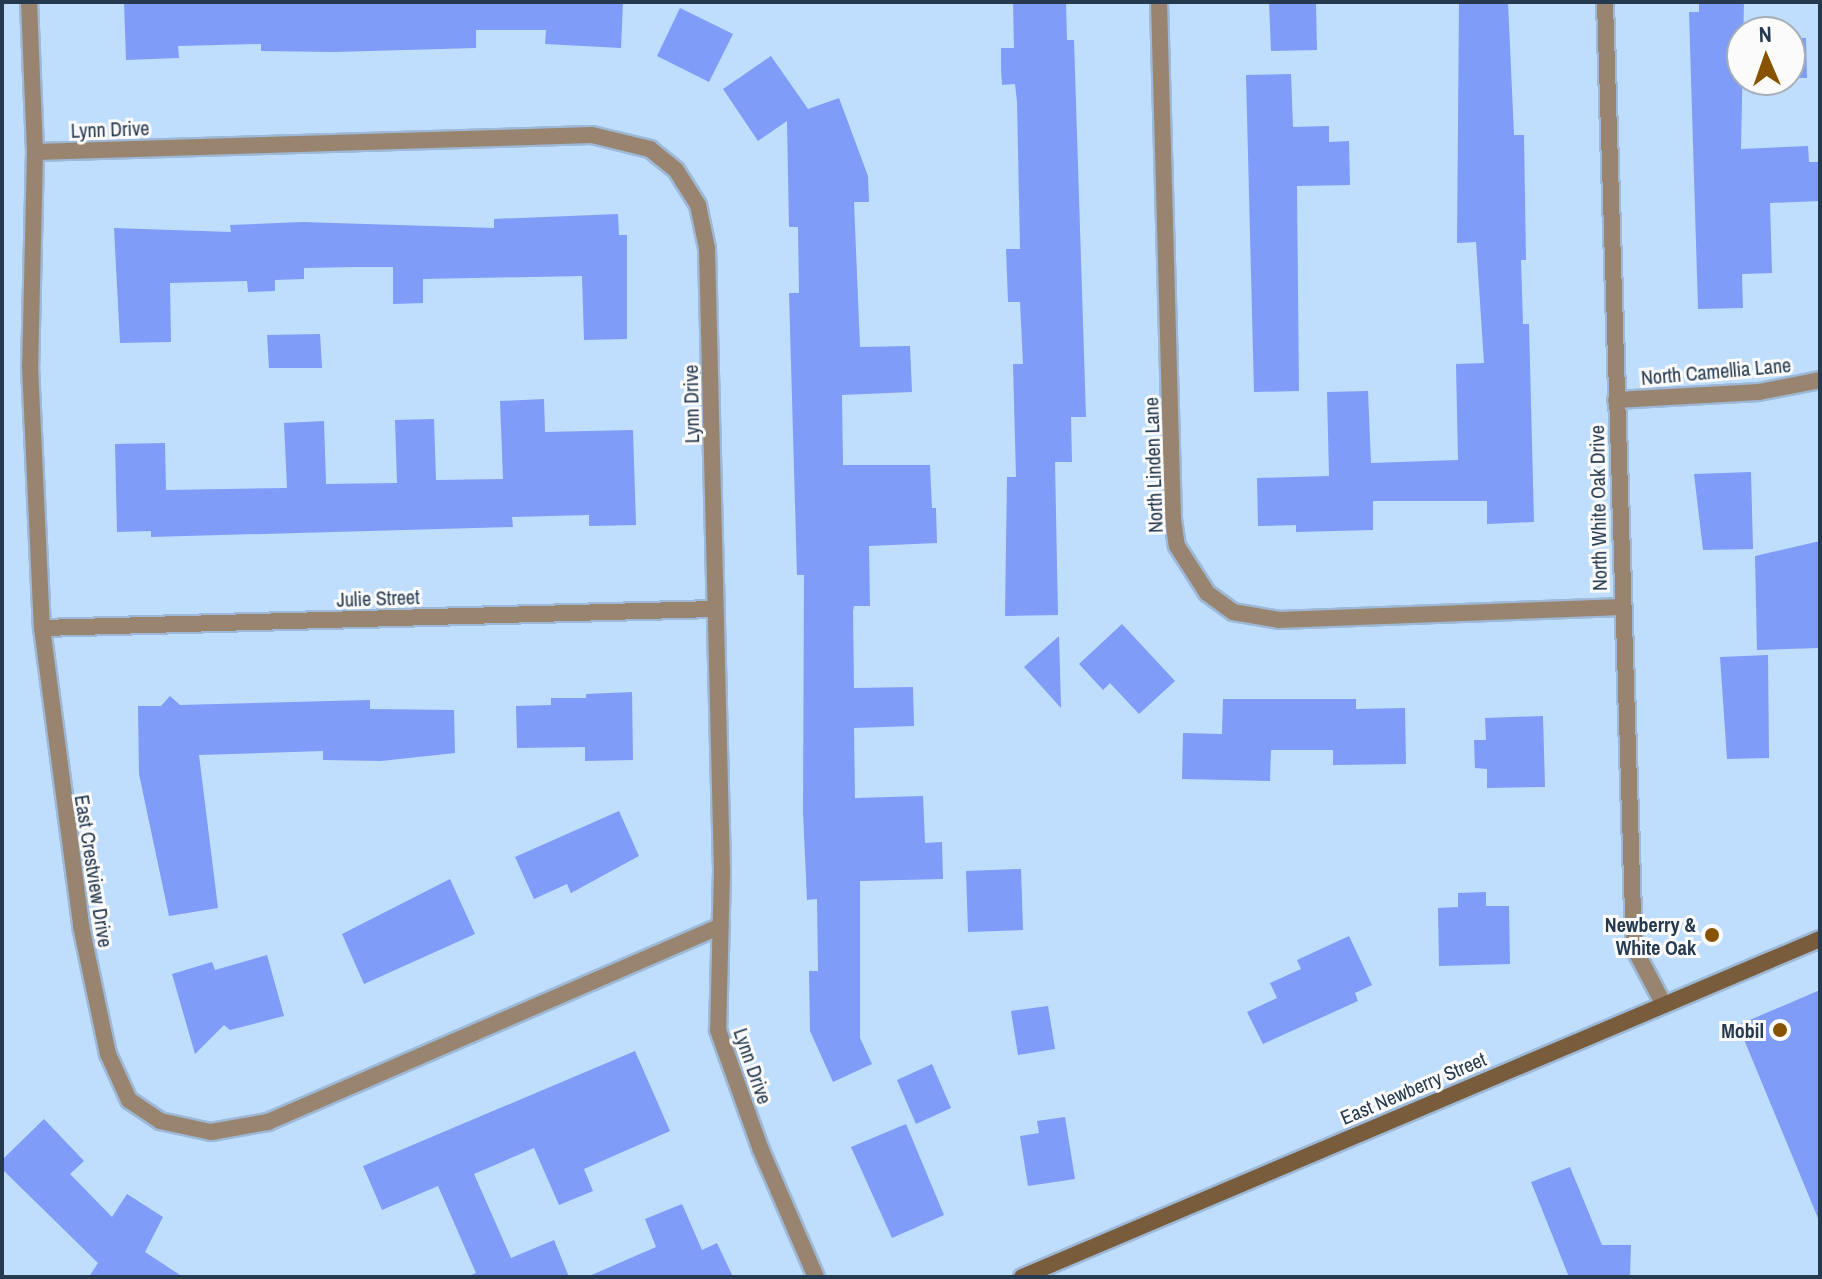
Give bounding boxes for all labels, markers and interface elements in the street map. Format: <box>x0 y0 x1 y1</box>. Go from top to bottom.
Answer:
north arrow <box>1726 16 1806 96</box>
text: N <box>1758 19 1772 49</box>
street label: Lynn Drive <box>70 116 150 142</box>
street label: North Camellia Lane <box>1640 352 1792 390</box>
street label: Lynn Drive <box>678 364 704 444</box>
street label: North Linden Lane <box>1139 397 1167 533</box>
street label: North White Oak Drive <box>1585 425 1611 591</box>
street label: Julie Street <box>336 585 420 611</box>
street label: East Crestview Drive <box>70 793 118 949</box>
place label: Newberry & White Oak <box>1605 912 1696 959</box>
marker: Newberry & White Oak <box>1703 926 1721 944</box>
place label: Mobil <box>1721 1018 1764 1042</box>
marker: Mobil <box>1771 1021 1789 1039</box>
street label: Lynn Drive <box>729 1025 777 1107</box>
street label: East Newberry Street <box>1337 1047 1489 1129</box>

